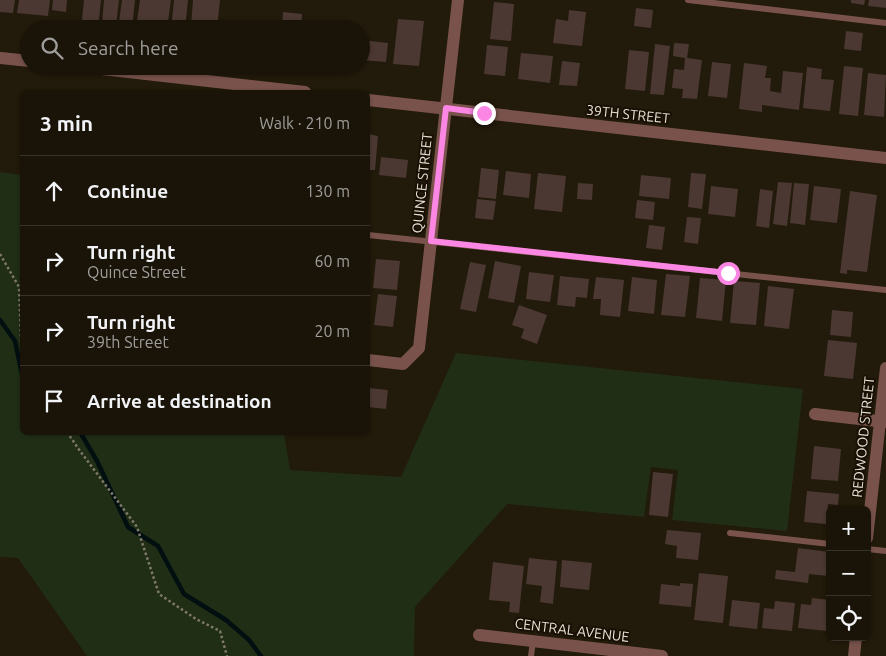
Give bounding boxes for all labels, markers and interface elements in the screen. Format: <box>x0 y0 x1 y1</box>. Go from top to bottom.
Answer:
search box <box>20 20 370 75</box>
icon: search <box>38 34 66 62</box>
text: Search here <box>78 37 178 59</box>
route end <box>473 102 496 125</box>
street label: 39TH STREET <box>585 102 671 126</box>
text: 3 min <box>40 111 93 135</box>
text: Walk · 210 m <box>259 114 350 132</box>
street label: QUINCE STREET <box>409 132 435 234</box>
icon: ahead <box>40 177 68 205</box>
text: Continue <box>87 180 168 202</box>
text: 130 m <box>305 182 350 200</box>
text: Turn right <box>87 241 175 263</box>
icon: right <box>40 247 68 275</box>
text: 60 m <box>314 252 350 270</box>
route start <box>717 262 740 285</box>
text: Quince Street <box>87 263 186 281</box>
text: Turn right <box>87 311 175 333</box>
icon: right <box>40 317 68 345</box>
text: 20 m <box>314 322 350 340</box>
text: 39th Street <box>87 333 169 351</box>
street label: REDWOOD STREET <box>849 376 877 498</box>
icon: arrive <box>40 387 68 415</box>
text: Arrive at destination <box>87 390 272 412</box>
map controls <box>826 506 871 641</box>
button: + <box>826 506 871 551</box>
button: − <box>826 551 871 596</box>
button: locate <box>826 596 871 641</box>
street label: CENTRAL AVENUE <box>514 615 630 645</box>

